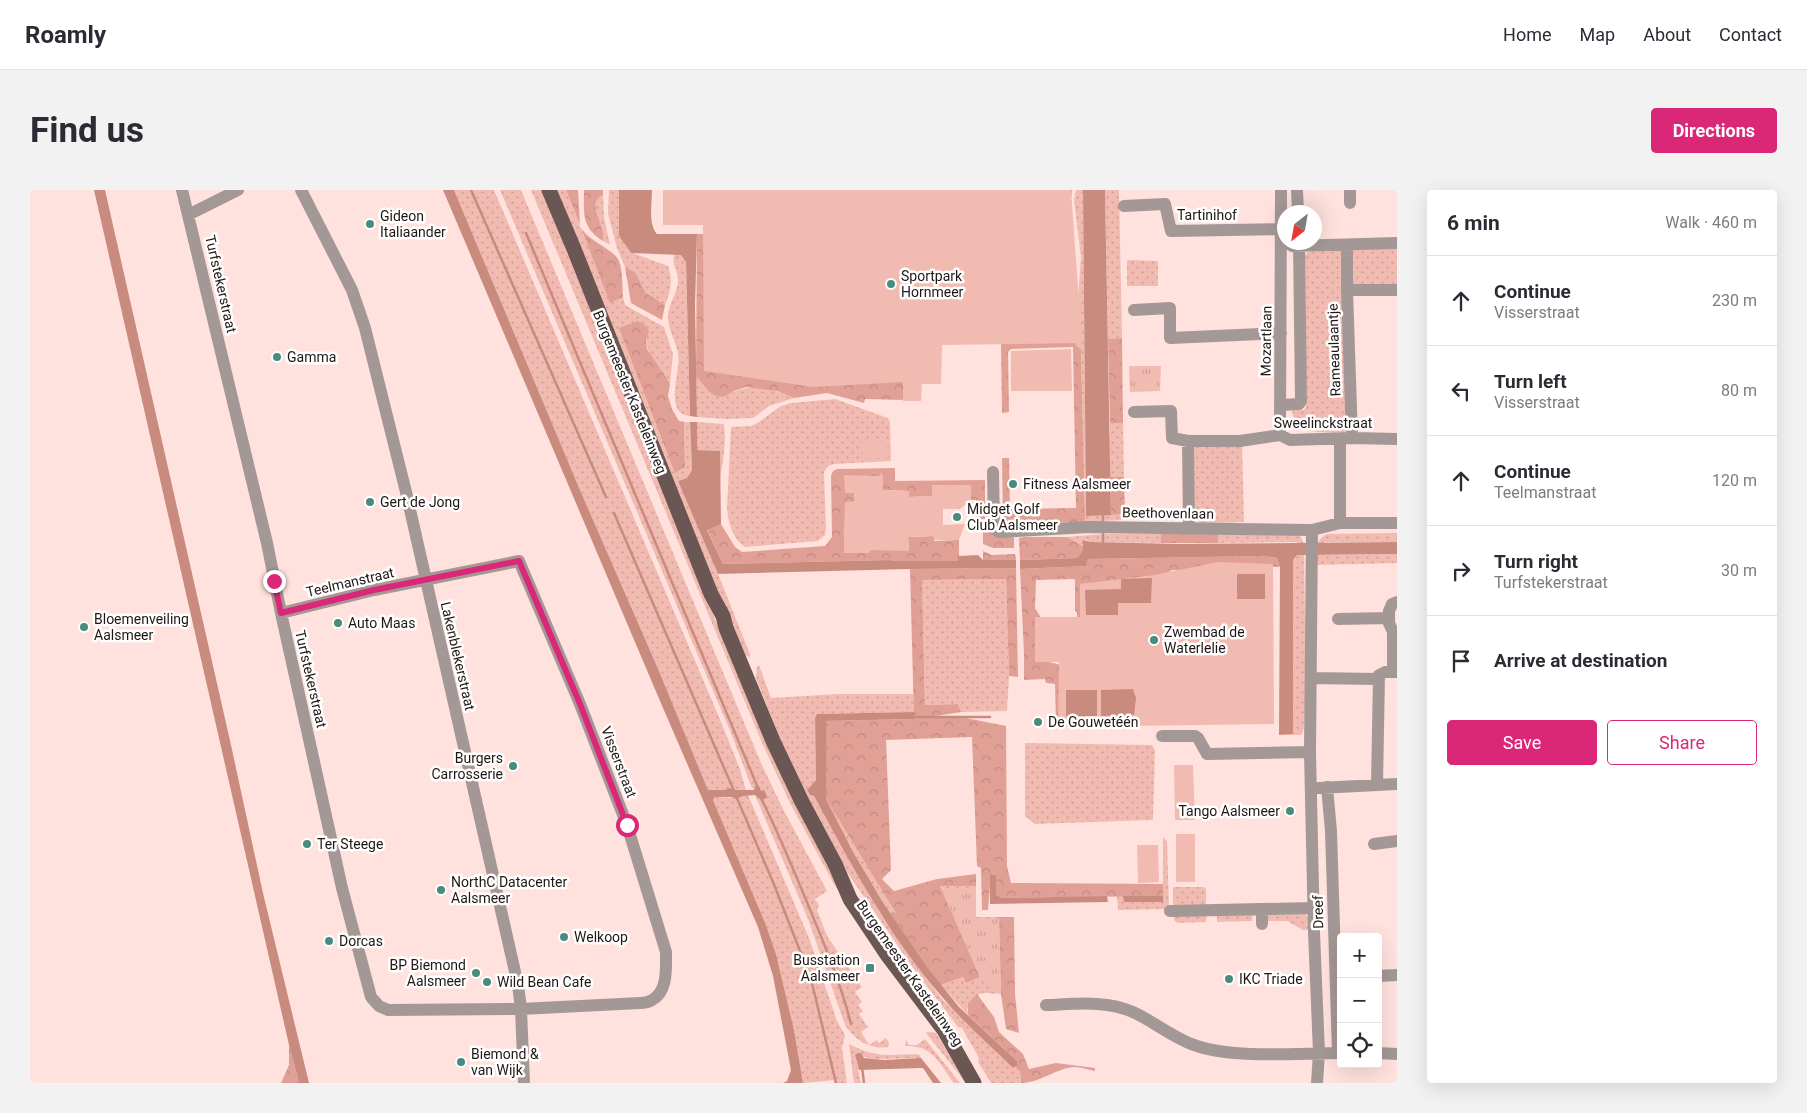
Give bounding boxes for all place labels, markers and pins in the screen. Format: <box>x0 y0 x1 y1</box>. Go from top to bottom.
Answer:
place label: Gideon Italiaander <box>380 208 446 240</box>
marker: Gideon Italiaander <box>364 218 376 230</box>
place label: Sportpark Hornmeer <box>901 268 964 300</box>
marker: Sportpark Hornmeer <box>885 278 897 290</box>
place label: Gamma <box>287 349 336 365</box>
marker: Gamma <box>271 351 283 363</box>
place label: Fitness Aalsmeer <box>1023 476 1131 492</box>
marker: Fitness Aalsmeer <box>1007 478 1019 490</box>
place label: Gert de Jong <box>380 494 460 510</box>
marker: Gert de Jong <box>364 496 376 508</box>
place label: Midget Golf Club Aalsmeer <box>967 501 1058 533</box>
marker: Midget Golf Club Aalsmeer <box>951 511 963 523</box>
place label: Bloemenveiling Aalsmeer <box>94 611 189 643</box>
place label: Auto Maas <box>348 615 415 631</box>
marker: Auto Maas <box>332 617 344 629</box>
marker: Bloemenveiling Aalsmeer <box>78 621 90 633</box>
place label: Zwembad de Waterlelie <box>1164 624 1245 656</box>
marker: Zwembad de Waterlelie <box>1148 634 1160 646</box>
place label: De Gouwetéén <box>1048 714 1138 730</box>
marker: De Gouwetéén <box>1032 716 1044 728</box>
place label: Burgers Carrosserie <box>431 750 503 782</box>
marker: Burgers Carrosserie <box>507 760 519 772</box>
place label: Tango Aalsmeer <box>1179 803 1280 819</box>
marker: Tango Aalsmeer <box>1284 805 1296 817</box>
place label: Ter Steege <box>317 836 383 852</box>
marker: Ter Steege <box>301 838 313 850</box>
place label: NorthC Datacenter Aalsmeer <box>451 874 567 906</box>
marker: NorthC Datacenter Aalsmeer <box>435 884 447 896</box>
place label: Welkoop <box>574 929 628 945</box>
marker: Welkoop <box>558 931 570 943</box>
place label: Dorcas <box>339 933 383 949</box>
marker: Dorcas <box>323 935 335 947</box>
place label: Busstation Aalsmeer <box>793 952 860 984</box>
place label: BP Biemond Aalsmeer <box>390 957 466 989</box>
marker: Busstation Aalsmeer <box>864 962 876 974</box>
marker: BP Biemond Aalsmeer <box>470 967 482 979</box>
place label: IKC Triade <box>1239 971 1303 987</box>
marker: IKC Triade <box>1223 973 1235 985</box>
place label: Wild Bean Cafe <box>497 974 591 990</box>
marker: Wild Bean Cafe <box>481 976 493 988</box>
place label: Biemond & van Wijk <box>471 1046 539 1078</box>
marker: Biemond & van Wijk <box>455 1056 467 1068</box>

